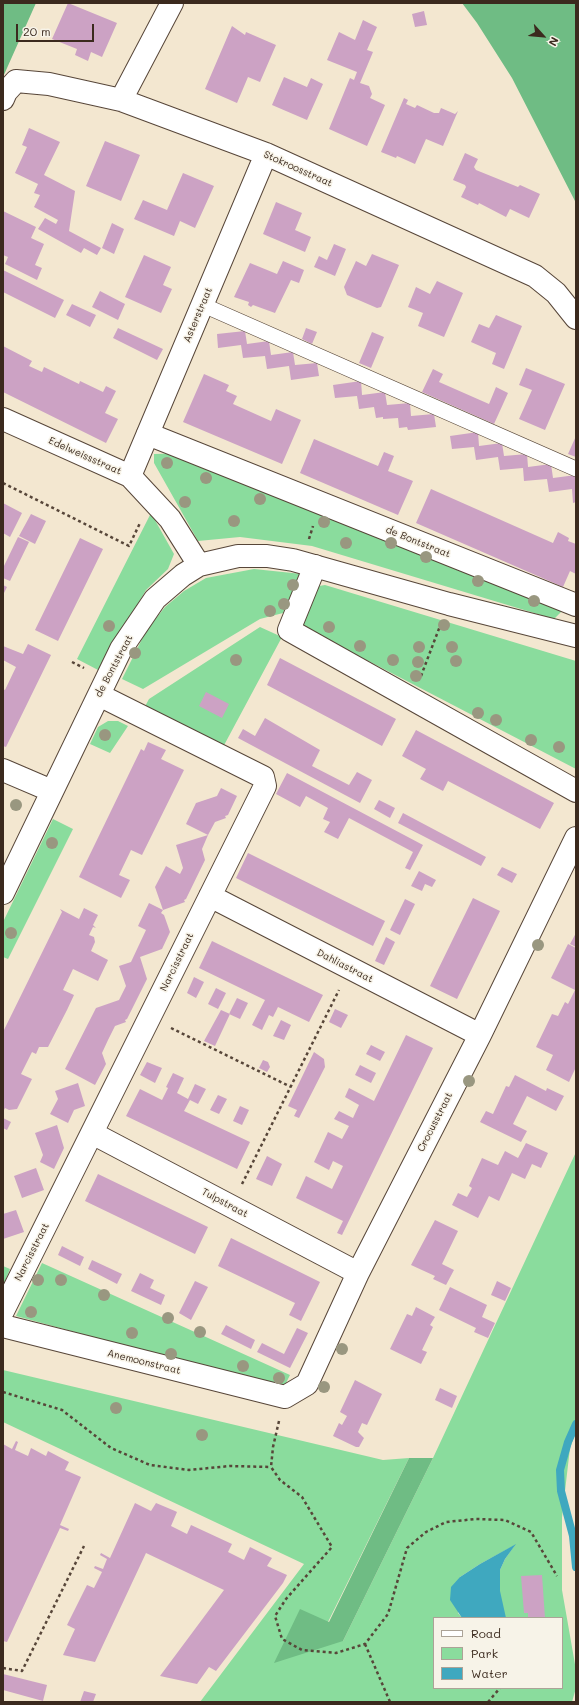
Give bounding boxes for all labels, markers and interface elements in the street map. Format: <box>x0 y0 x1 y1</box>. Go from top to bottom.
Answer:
scale bar <box>18 16 96 42</box>
north arrow <box>523 16 563 56</box>
text: 20 m <box>23 23 51 39</box>
text: N <box>546 35 563 49</box>
street label: Stokroosstraat <box>262 148 334 190</box>
street label: Asterstraat <box>181 286 215 344</box>
street label: Edelweissstraat <box>47 435 123 477</box>
street label: de Bontstraat <box>384 524 452 560</box>
street label: de Bontstraat <box>93 633 135 699</box>
street label: Narcisstraat <box>158 931 196 993</box>
street label: Dahliastraat <box>315 947 375 985</box>
street label: Crocusstraat <box>415 1090 455 1154</box>
street label: Tulpstraat <box>200 1186 250 1220</box>
street label: Narcisstraat <box>12 1221 52 1283</box>
street label: Anemoonstraat <box>106 1347 182 1377</box>
legend <box>433 1617 563 1689</box>
text: Road <box>471 1625 501 1641</box>
text: Park <box>471 1645 498 1661</box>
text: Water <box>471 1665 508 1681</box>

